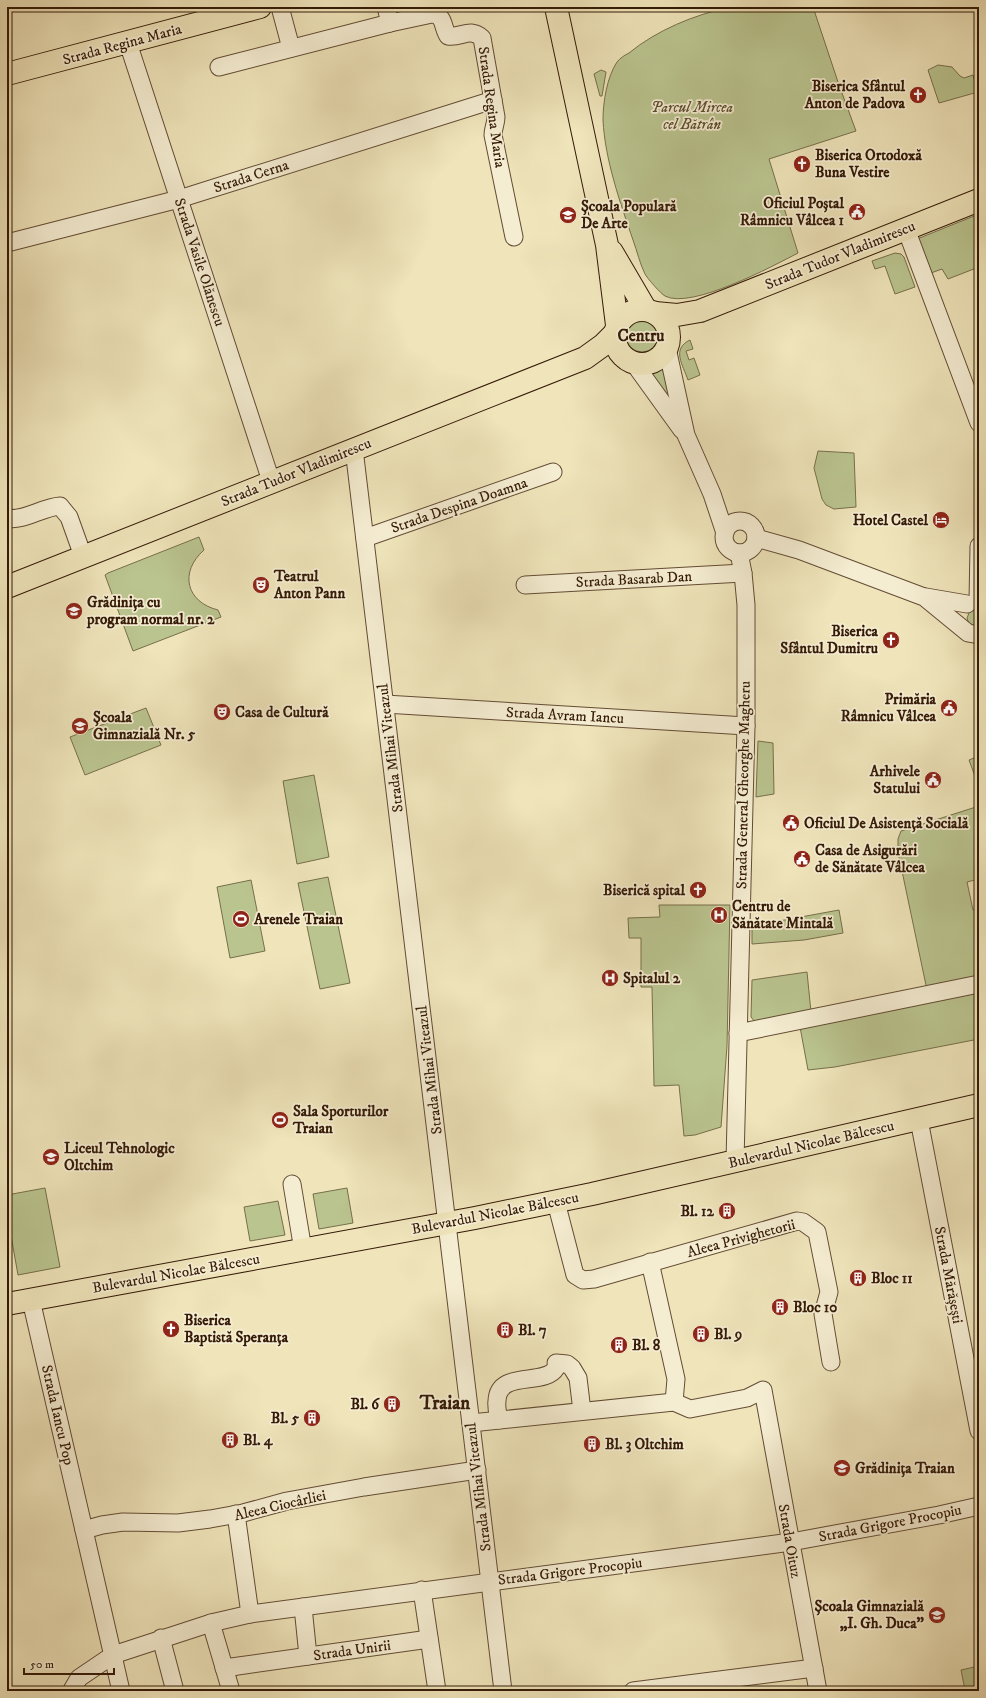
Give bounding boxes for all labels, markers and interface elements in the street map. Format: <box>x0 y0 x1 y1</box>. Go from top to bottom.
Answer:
street label: Strada Regina Maria <box>61 19 184 69</box>
street label: Strada Regina Maria <box>474 45 510 170</box>
place label: Biserica Sfântul Anton de Padova <box>804 77 906 113</box>
church icon: Biserica Sfântul Anton de Padova <box>908 85 928 105</box>
park label: Parcul Mircea cel Bătrân <box>651 98 733 134</box>
place label: Biserica Ortodoxă Buna Vestire <box>815 146 922 182</box>
church icon: Biserica Ortodoxă Buna Vestire <box>792 154 812 174</box>
street label: Strada Cerna <box>211 155 292 198</box>
place label: Oficiul Poștal Râmnicu Vâlcea 1 <box>740 194 844 230</box>
street label: Strada Vasile Olănescu <box>170 196 229 329</box>
place label: Școala Populară De Arte <box>581 197 677 233</box>
public building icon: Oficiul Poștal Râmnicu Vâlcea 1 <box>847 202 867 222</box>
school or university icon: Școala Populară De Arte <box>558 205 578 225</box>
street label: Strada Tudor Vladimirescu <box>762 217 918 294</box>
district label: Centru <box>617 325 665 347</box>
street label: Strada Tudor Vladimirescu <box>218 434 374 511</box>
street label: Strada Despina Doamna <box>388 473 531 538</box>
hotel icon: Hotel Castel <box>931 510 951 530</box>
place label: Hotel Castel <box>853 511 928 530</box>
place label: Teatrul Anton Pann <box>273 567 345 603</box>
street label: Strada Basarab Dan <box>575 567 693 592</box>
theatre icon: Teatrul Anton Pann <box>251 575 271 595</box>
place label: Grădinița cu program normal nr. 2 <box>86 593 215 629</box>
school or university icon: Grădinița cu program normal nr. 2 <box>64 601 84 621</box>
place label: Biserica Sfântul Dumitru <box>780 622 879 658</box>
church icon: Biserica Sfântul Dumitru <box>881 630 901 650</box>
street label: Strada General Gheorghe Magheru <box>732 681 755 889</box>
street label: Strada Mihai Viteazul <box>373 682 408 813</box>
place label: Primăria Râmnicu Vâlcea <box>841 690 937 726</box>
public building icon: Primăria Râmnicu Vâlcea <box>939 698 959 718</box>
theatre icon: Casa de Cultură <box>212 702 232 722</box>
place label: Casa de Cultură <box>235 703 329 722</box>
street label: Strada Avram Iancu <box>506 703 624 728</box>
place label: Școala Gimnazială Nr. 5 <box>93 708 196 744</box>
school or university icon: Școala Gimnazială Nr. 5 <box>70 716 90 736</box>
place label: Arhivele Statului <box>869 762 921 798</box>
public building icon: Arhivele Statului <box>923 770 943 790</box>
public building icon: Oficiul De Asistență Socială <box>781 813 801 833</box>
place label: Oficiul De Asistență Socială <box>804 814 969 833</box>
place label: Casa de Asigurări de Sănătate Vâlcea <box>815 841 925 877</box>
public building icon: Casa de Asigurări de Sănătate Vâlcea <box>792 849 812 869</box>
church icon: Biserică spital <box>688 880 708 900</box>
place label: Biserică spital <box>603 881 685 900</box>
place label: Centru de Sănătate Mintală <box>732 897 834 933</box>
hospital icon: Centru de Sănătate Mintală <box>709 905 729 925</box>
sports icon: Arenele Traian <box>231 909 251 929</box>
place label: Arenele Traian <box>253 910 343 929</box>
hospital icon: Spitalul 2 <box>600 968 620 988</box>
place label: Spitalul 2 <box>623 969 681 988</box>
street label: Strada Mihai Viteazul <box>412 1004 447 1135</box>
place label: Sala Sporturilor Traian <box>292 1102 389 1138</box>
sports icon: Sala Sporturilor Traian <box>270 1110 290 1130</box>
street label: Bulevardul Nicolae Bălcescu <box>726 1116 896 1173</box>
place label: Liceul Tehnologic Oltchim <box>64 1139 175 1175</box>
school or university icon: Liceul Tehnologic Oltchim <box>41 1147 61 1167</box>
street label: Bulevardul Nicolae Bălcescu <box>410 1188 580 1239</box>
building icon: Bl. 12 <box>717 1201 737 1221</box>
place label: Bl. 12 <box>680 1202 715 1221</box>
street label: Aleea Privighetorii <box>685 1215 797 1262</box>
street label: Strada Mărășești <box>930 1225 967 1325</box>
street label: Bulevardul Nicolae Bălcescu <box>91 1249 261 1298</box>
building icon: Bloc 11 <box>848 1268 868 1288</box>
place label: Bloc 11 <box>871 1269 913 1288</box>
building icon: Bloc 10 <box>770 1297 790 1317</box>
place label: Bloc 10 <box>793 1298 837 1317</box>
place label: Biserica Baptistă Speranța <box>184 1311 289 1347</box>
church icon: Biserica Baptistă Speranța <box>161 1319 181 1339</box>
building icon: Bl. 7 <box>495 1320 515 1340</box>
place label: Bl. 7 <box>518 1321 547 1340</box>
building icon: Bl. 9 <box>691 1324 711 1344</box>
place label: Bl. 9 <box>714 1325 742 1344</box>
building icon: Bl. 8 <box>609 1335 629 1355</box>
place label: Bl. 8 <box>632 1336 661 1355</box>
street label: Strada Iancu Pop <box>37 1363 78 1467</box>
district label: Traian <box>419 1392 471 1415</box>
building icon: Bl. 6 <box>382 1394 402 1414</box>
place label: Bl. 6 <box>351 1395 380 1414</box>
building icon: Bl. 5 <box>302 1408 322 1428</box>
place label: Bl. 5 <box>271 1409 300 1428</box>
street label: Strada Mihai Viteazul <box>461 1421 496 1552</box>
building icon: Bl. 4 <box>220 1430 240 1450</box>
place label: Bl. 4 <box>243 1431 274 1450</box>
building icon: Bl. 3 Oltchim <box>582 1434 602 1454</box>
place label: Bl. 3 Oltchim <box>605 1435 684 1454</box>
school or university icon: Grădinița Traian <box>832 1458 852 1478</box>
place label: Grădinița Traian <box>855 1459 955 1478</box>
street label: Aleea Ciocârliei <box>232 1486 328 1525</box>
street label: Strada Grigore Procopiu <box>817 1500 963 1547</box>
street label: Strada Oituz <box>774 1503 805 1580</box>
street label: Strada Grigore Procopiu <box>497 1553 643 1590</box>
place label: Școala Gimnazială „I. Gh. Duca” <box>814 1597 925 1633</box>
school or university icon: Școala Gimnazială „I. Gh. Duca” <box>927 1605 947 1625</box>
street label: Strada Unirii <box>312 1636 392 1665</box>
scale bar <box>24 1650 114 1676</box>
text: 50 m <box>30 1657 54 1672</box>

